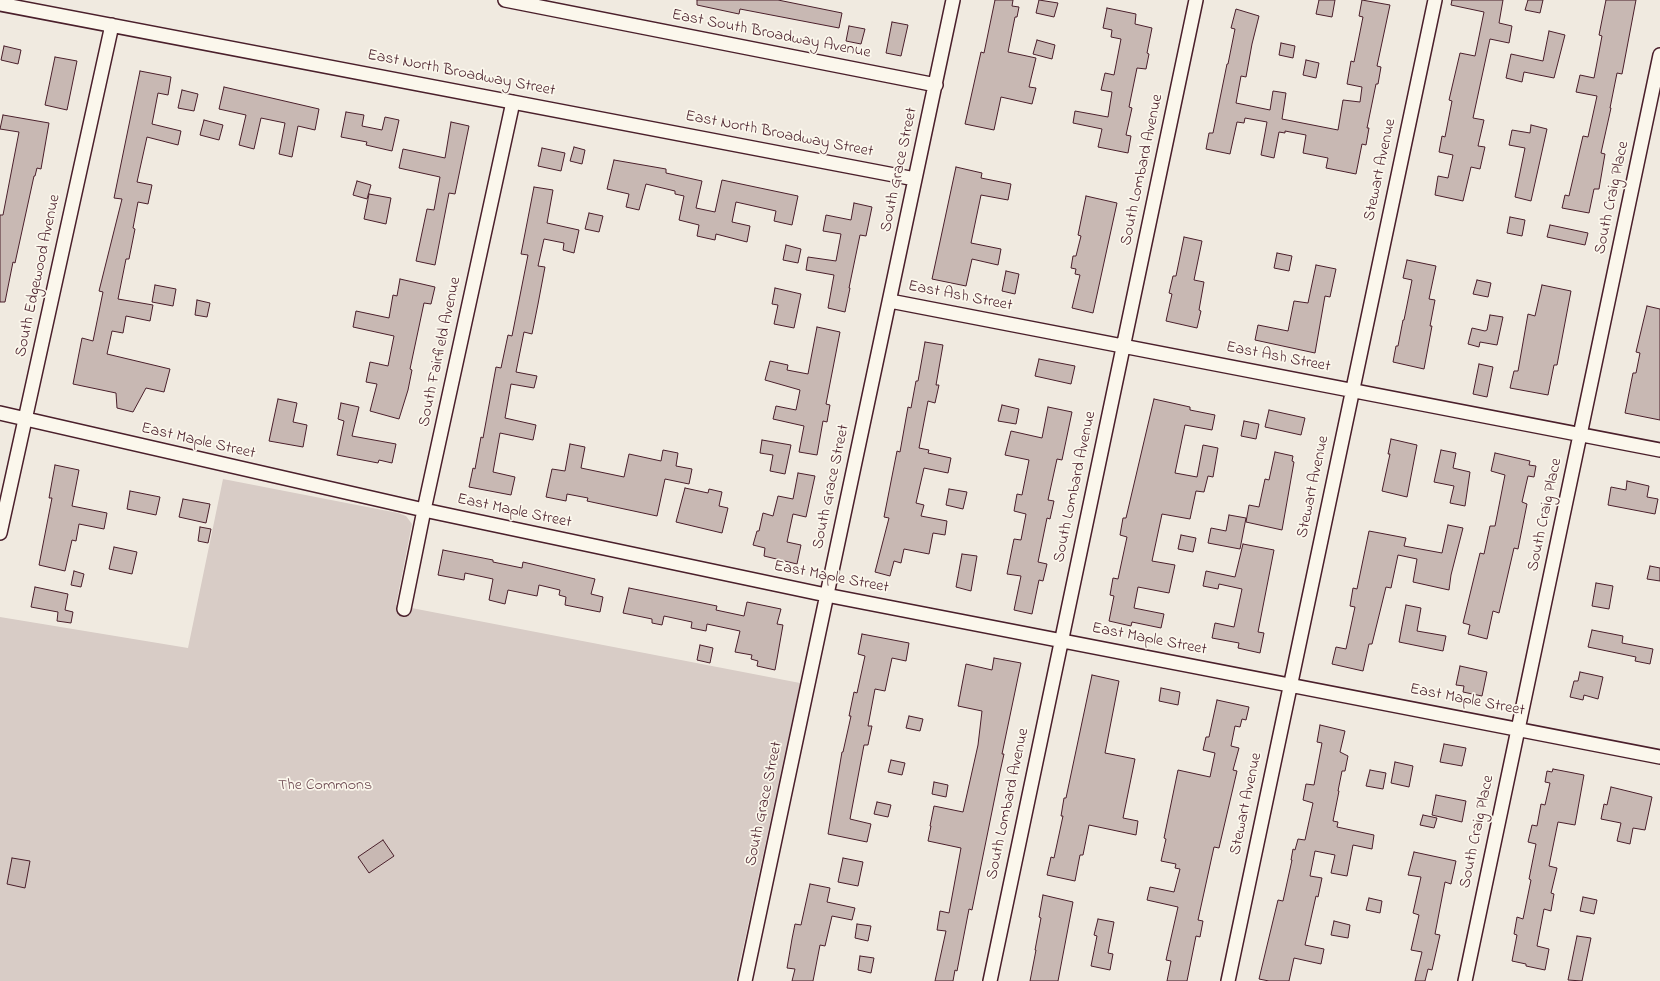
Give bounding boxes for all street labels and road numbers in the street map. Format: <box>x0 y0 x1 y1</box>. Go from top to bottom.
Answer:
street label: East South Broadway Avenue <box>670 6 872 64</box>
street label: East North Broadway Street <box>365 46 557 102</box>
street label: South Lombard Avenue <box>1118 93 1168 247</box>
street label: South Grace Street <box>877 106 923 234</box>
street label: East North Broadway Street <box>683 107 875 163</box>
street label: Stewart Avenue <box>1361 117 1401 223</box>
street label: South Craig Place <box>1592 140 1634 256</box>
street label: South Edgewood Avenue <box>12 193 66 359</box>
street label: South Fairfield Avenue <box>416 275 466 429</box>
street label: East Ash Street <box>906 277 1014 317</box>
street label: East Ash Street <box>1224 338 1332 378</box>
street label: South Lombard Avenue <box>1051 410 1101 564</box>
street label: East Maple Street <box>139 420 257 464</box>
street label: South Grace Street <box>809 423 855 551</box>
street label: Stewart Avenue <box>1294 434 1334 540</box>
street label: South Craig Place <box>1525 457 1567 573</box>
street label: East Maple Street <box>455 490 573 534</box>
street label: East Maple Street <box>772 557 890 599</box>
street label: East Maple Street <box>1090 619 1208 661</box>
street label: East Maple Street <box>1408 680 1526 722</box>
street label: South Lombard Avenue <box>984 727 1034 881</box>
street label: South Grace Street <box>742 740 788 868</box>
street label: Stewart Avenue <box>1227 751 1267 857</box>
street label: South Craig Place <box>1457 774 1499 890</box>

